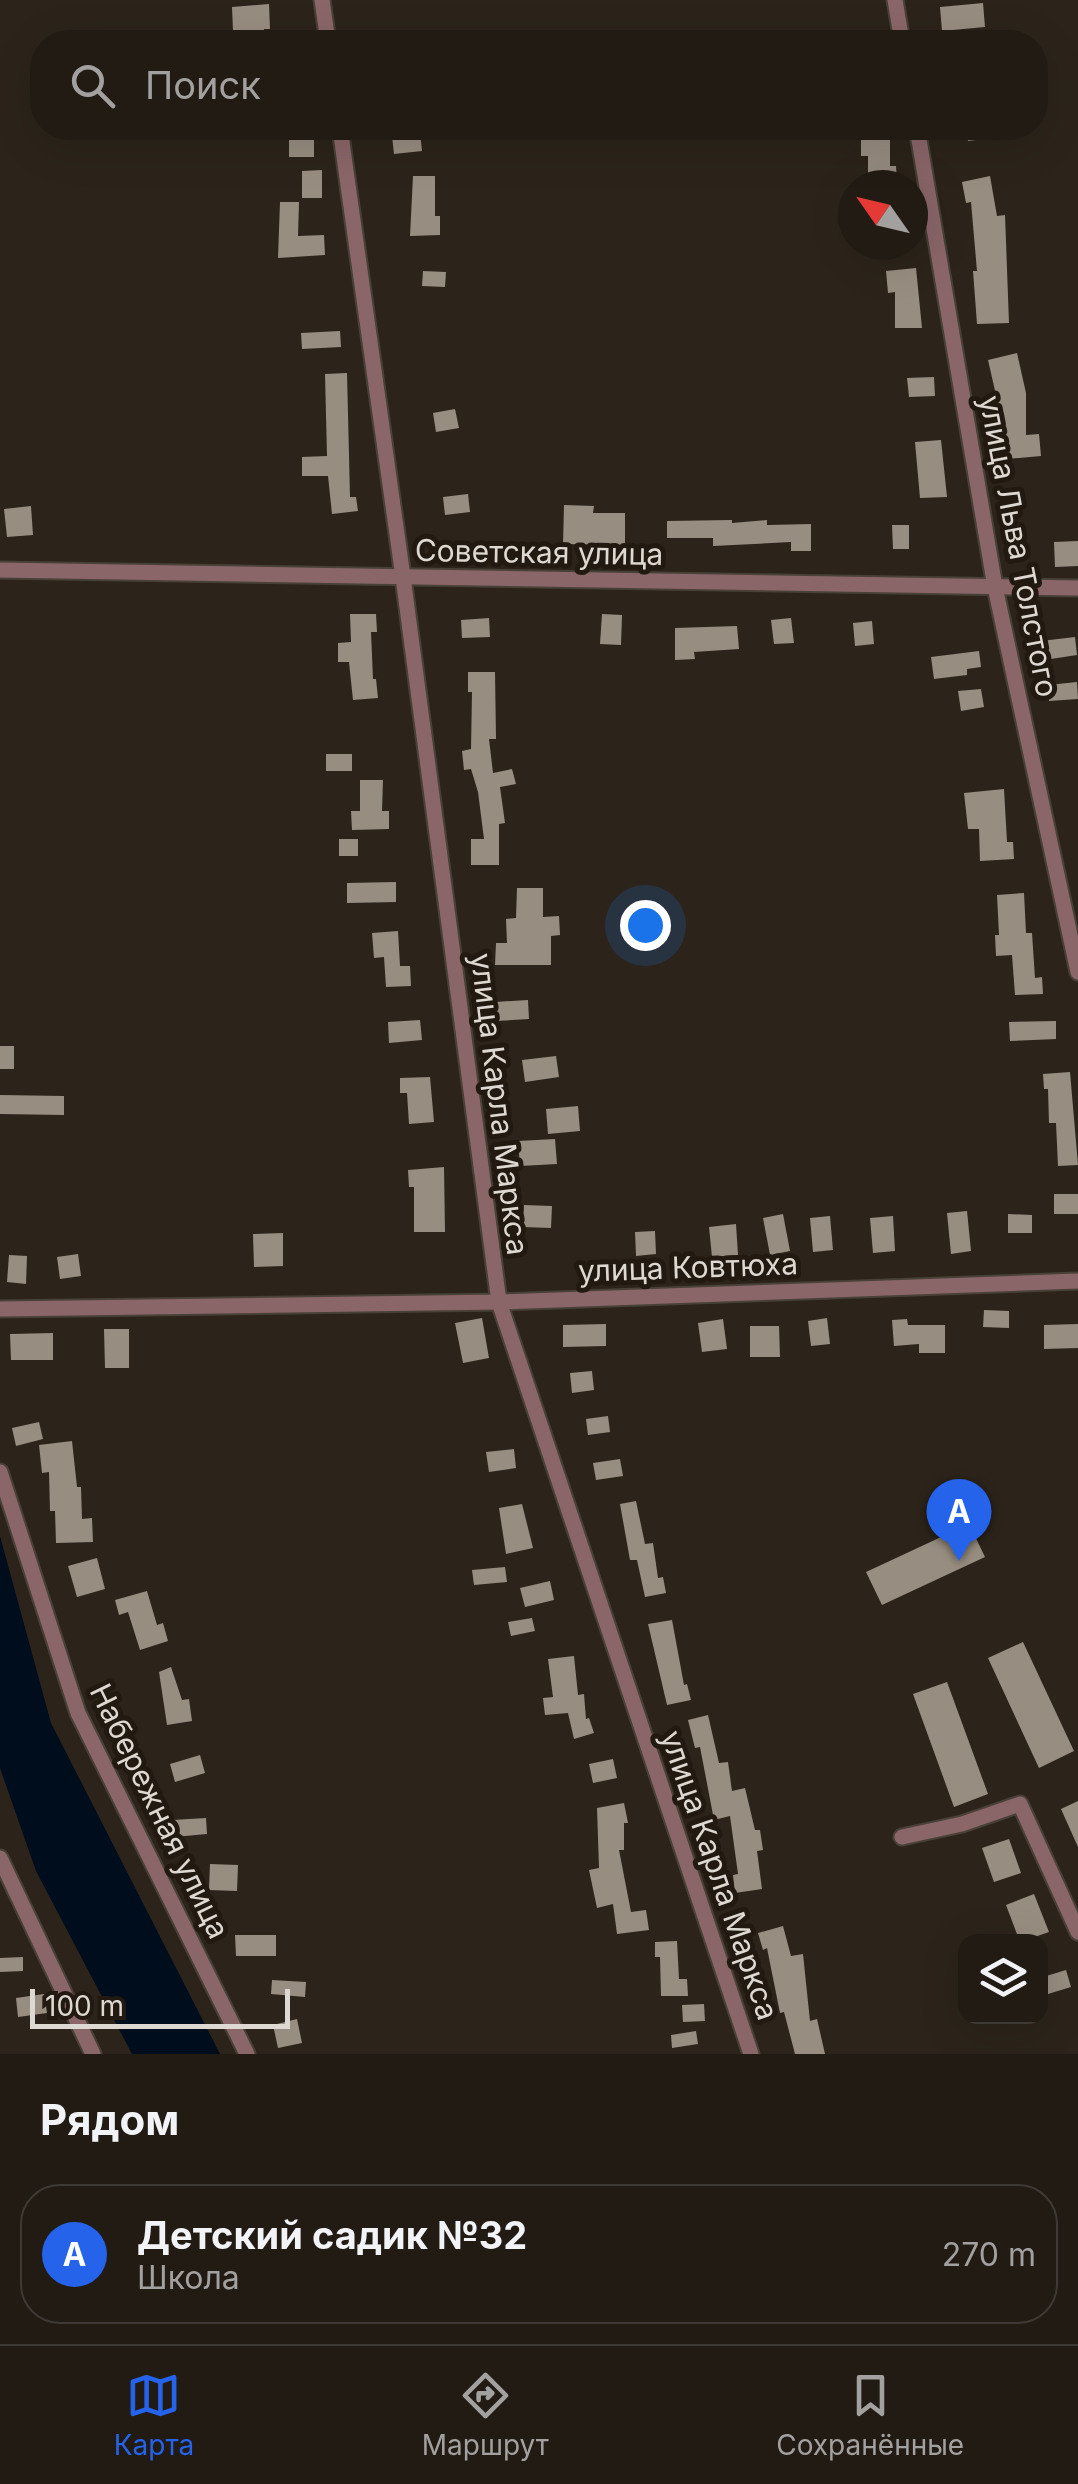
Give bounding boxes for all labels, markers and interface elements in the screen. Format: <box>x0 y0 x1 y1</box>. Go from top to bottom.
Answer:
search box <box>30 30 1048 140</box>
icon: search <box>65 58 120 113</box>
text: Поиск <box>145 62 261 108</box>
north arrow <box>838 170 928 260</box>
street label: улица Льва Толстого <box>972 392 1066 700</box>
street label: Советская улица <box>415 532 663 572</box>
your location <box>620 900 671 951</box>
street label: улица Карла Маркса <box>464 951 536 1257</box>
street label: улица Ковтюха <box>578 1245 798 1289</box>
pin: A <box>926 1478 992 1561</box>
street label: Набережная улица <box>83 1678 237 1944</box>
street label: улица Карла Маркса <box>654 1726 786 2024</box>
map controls <box>958 1934 1048 2024</box>
button: layers <box>958 1934 1048 2024</box>
scale bar <box>30 1984 290 2028</box>
text: 100 m <box>45 1989 124 2023</box>
text: Рядом <box>40 2094 179 2145</box>
text: Детский садик №32 <box>137 2212 527 2258</box>
text: A <box>63 2235 86 2274</box>
text: 270 m <box>942 2235 1036 2274</box>
text: Школа <box>137 2258 240 2297</box>
tab: Карта <box>114 2368 194 2462</box>
tab: Маршрут <box>422 2368 549 2462</box>
tab: Сохранённые <box>776 2368 964 2462</box>

